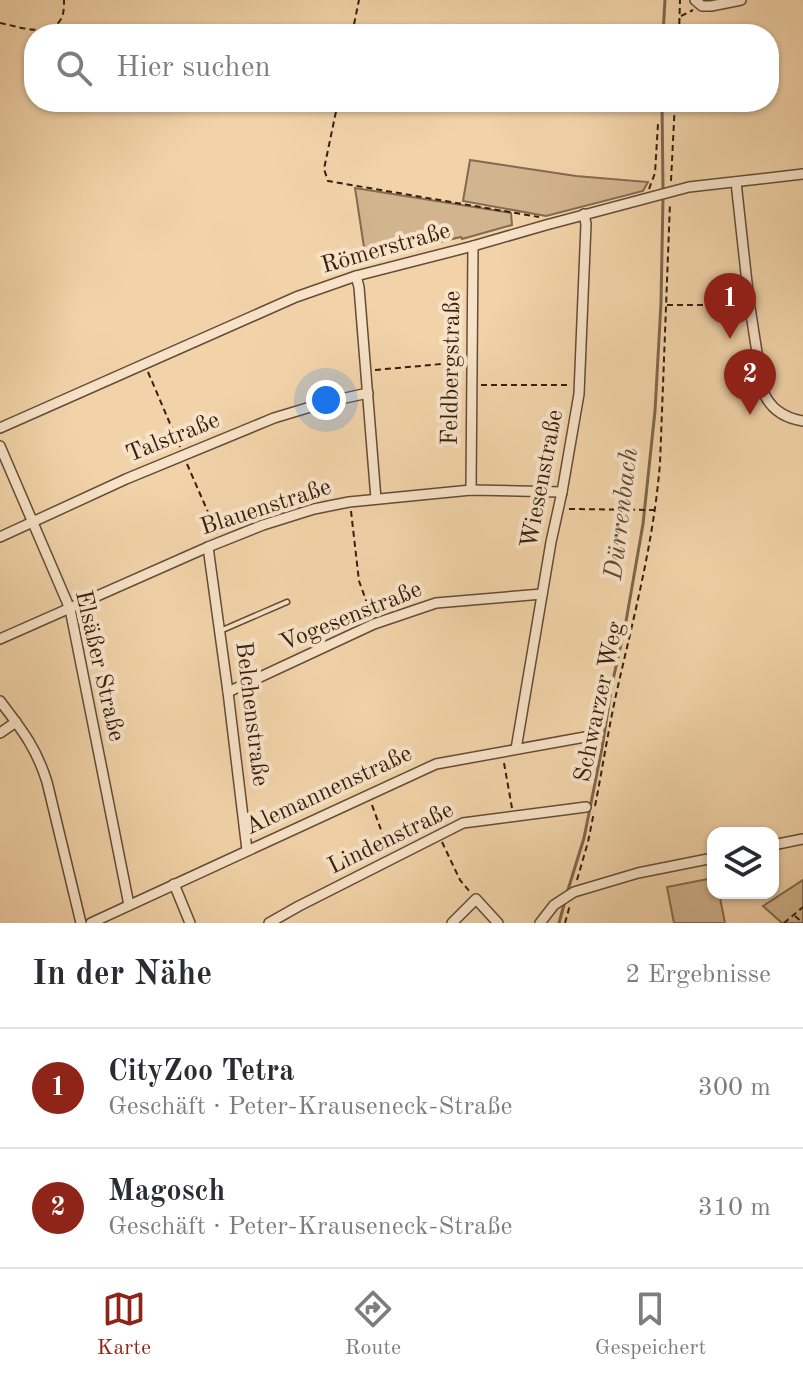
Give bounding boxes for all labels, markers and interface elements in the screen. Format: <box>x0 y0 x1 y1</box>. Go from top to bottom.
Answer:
search box <box>24 24 779 112</box>
icon: search <box>52 46 96 90</box>
text: Hier suchen <box>116 53 271 83</box>
street label: Römerstraße <box>319 219 453 279</box>
pin: 1 <box>704 273 756 339</box>
street label: Feldbergstraße <box>439 290 465 446</box>
pin: 2 <box>724 349 776 415</box>
your location <box>306 380 346 420</box>
street label: Talstraße <box>123 408 223 468</box>
street label: Wiesenstraße <box>518 408 568 550</box>
water label: Dürrenbach <box>601 446 643 583</box>
street label: Blauenstraße <box>198 476 334 540</box>
street label: Vogesenstraße <box>277 578 425 656</box>
street label: Elsäßer Straße <box>70 588 128 744</box>
street label: Schwarzer Weg <box>571 620 629 784</box>
street label: Belchenstraße <box>230 640 272 788</box>
street label: Alemannenstraße <box>242 742 416 840</box>
street label: Lindenstraße <box>325 798 457 880</box>
map controls <box>707 827 779 899</box>
button: layers <box>707 827 779 899</box>
text: In der Nähe <box>32 958 212 992</box>
text: 2 Ergebnisse <box>625 962 771 988</box>
text: CityZoo Tetra <box>108 1057 294 1087</box>
text: 1 <box>50 1075 66 1101</box>
text: 300 m <box>698 1075 771 1101</box>
text: Geschäft · Peter-Krauseneck-Straße <box>108 1094 513 1120</box>
text: Magosch <box>108 1177 225 1207</box>
text: 2 <box>50 1195 66 1221</box>
text: 310 m <box>698 1195 771 1221</box>
text: Geschäft · Peter-Krauseneck-Straße <box>108 1214 513 1240</box>
tab: Karte <box>97 1287 151 1362</box>
tab: Route <box>345 1287 401 1362</box>
tab: Gespeichert <box>595 1287 706 1362</box>

